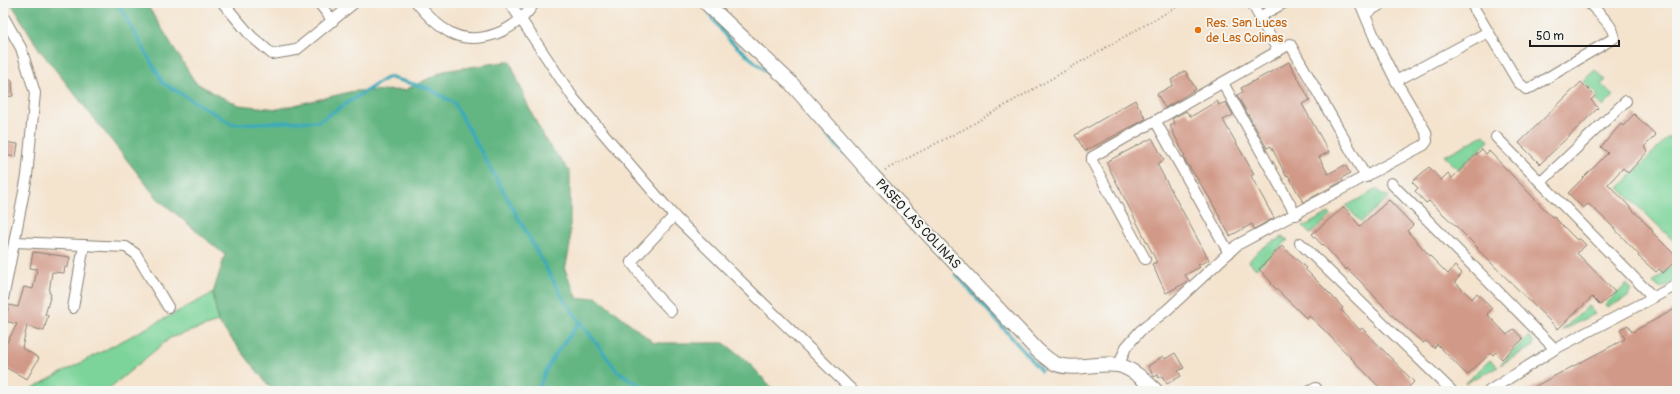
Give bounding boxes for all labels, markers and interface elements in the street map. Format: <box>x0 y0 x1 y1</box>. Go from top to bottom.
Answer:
place label: Res. San Lucas de Las Colinas <box>1206 15 1287 46</box>
scale bar <box>1530 22 1619 48</box>
marker: Res. San Lucas de Las Colinas <box>1193 25 1203 35</box>
text: 50 m <box>1536 29 1564 44</box>
street label: PASEO LAS COLINAS <box>872 176 964 272</box>

